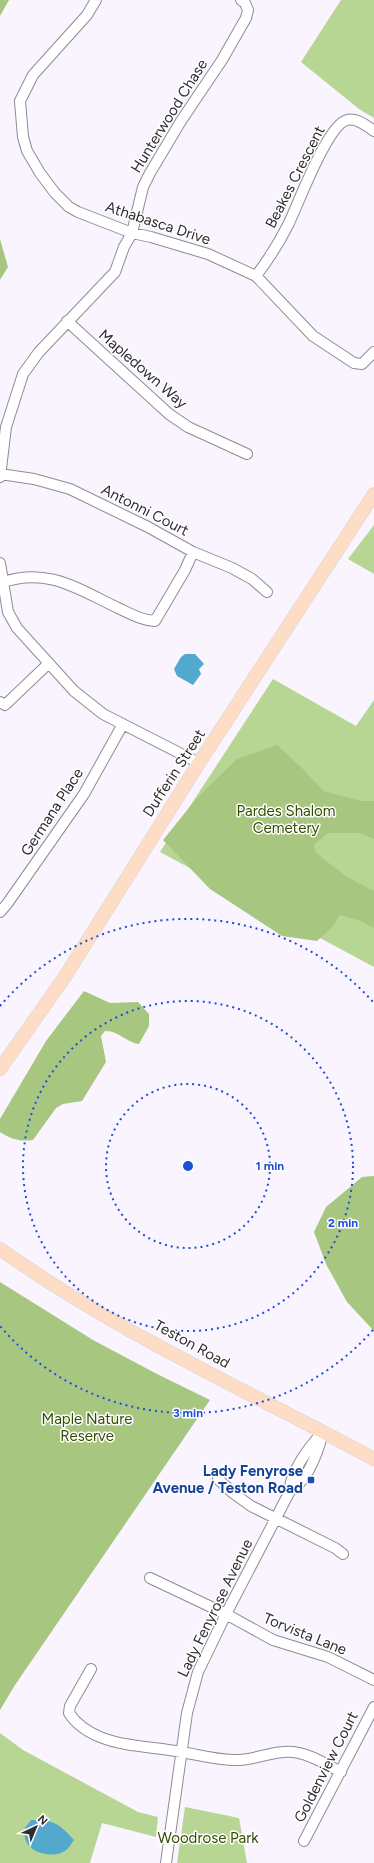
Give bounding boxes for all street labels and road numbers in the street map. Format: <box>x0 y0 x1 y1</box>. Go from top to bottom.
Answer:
street label: Hunterwood Chase <box>127 56 211 176</box>
street label: Beakes Crescent <box>261 123 329 231</box>
street label: Athabasca Drive <box>103 198 213 248</box>
street label: Mapledown Way <box>95 326 191 412</box>
street label: Antonni Court <box>98 480 192 540</box>
street label: Dufferin Street <box>139 726 209 820</box>
street label: Germana Place <box>17 765 87 859</box>
street label: Teston Road <box>151 1316 233 1372</box>
street label: Lady Fenyrose Avenue <box>174 1536 256 1680</box>
street label: Torvista Lane <box>261 1609 349 1659</box>
street label: Goldenview Court <box>290 1708 362 1825</box>

